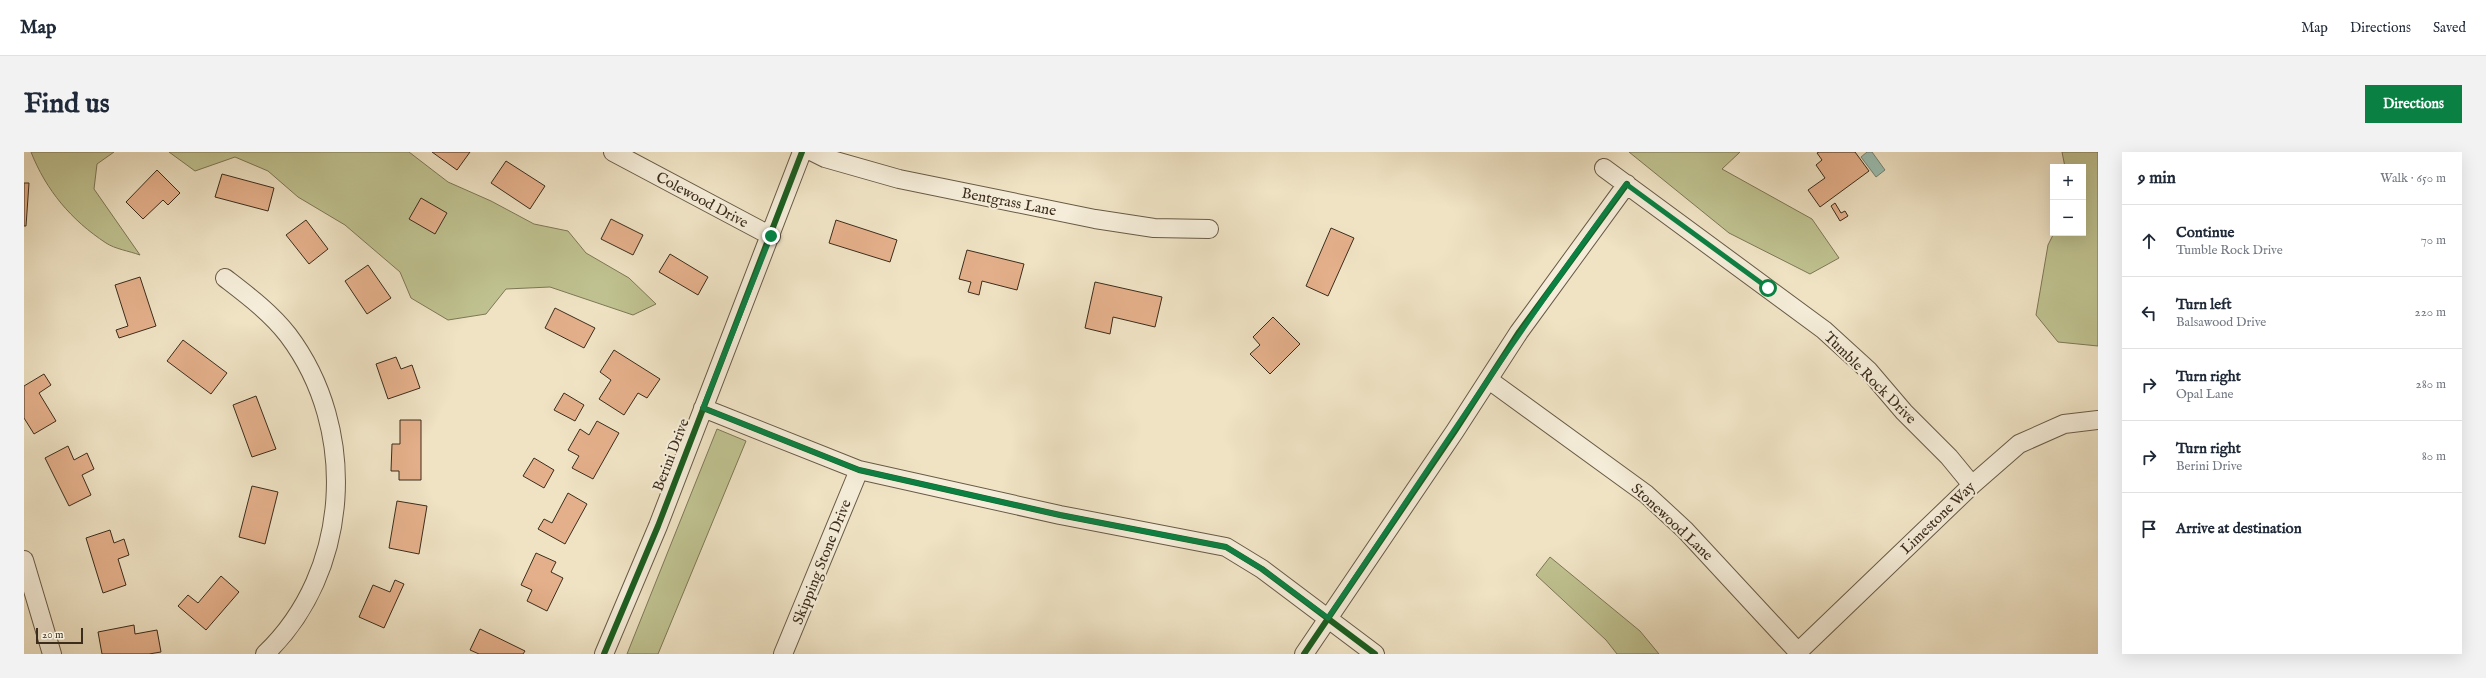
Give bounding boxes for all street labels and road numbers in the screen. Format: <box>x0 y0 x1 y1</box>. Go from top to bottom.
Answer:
street label: Colewood Drive <box>653 168 751 232</box>
street label: Bentgrass Lane <box>960 184 1058 220</box>
street label: Tumble Rock Drive <box>1820 328 1920 428</box>
street label: Berini Drive <box>648 416 694 494</box>
street label: Limestone Way <box>1897 477 1980 558</box>
street label: Stonewood Lane <box>1627 479 1717 565</box>
street label: Skipping Stone Drive <box>788 497 856 627</box>

